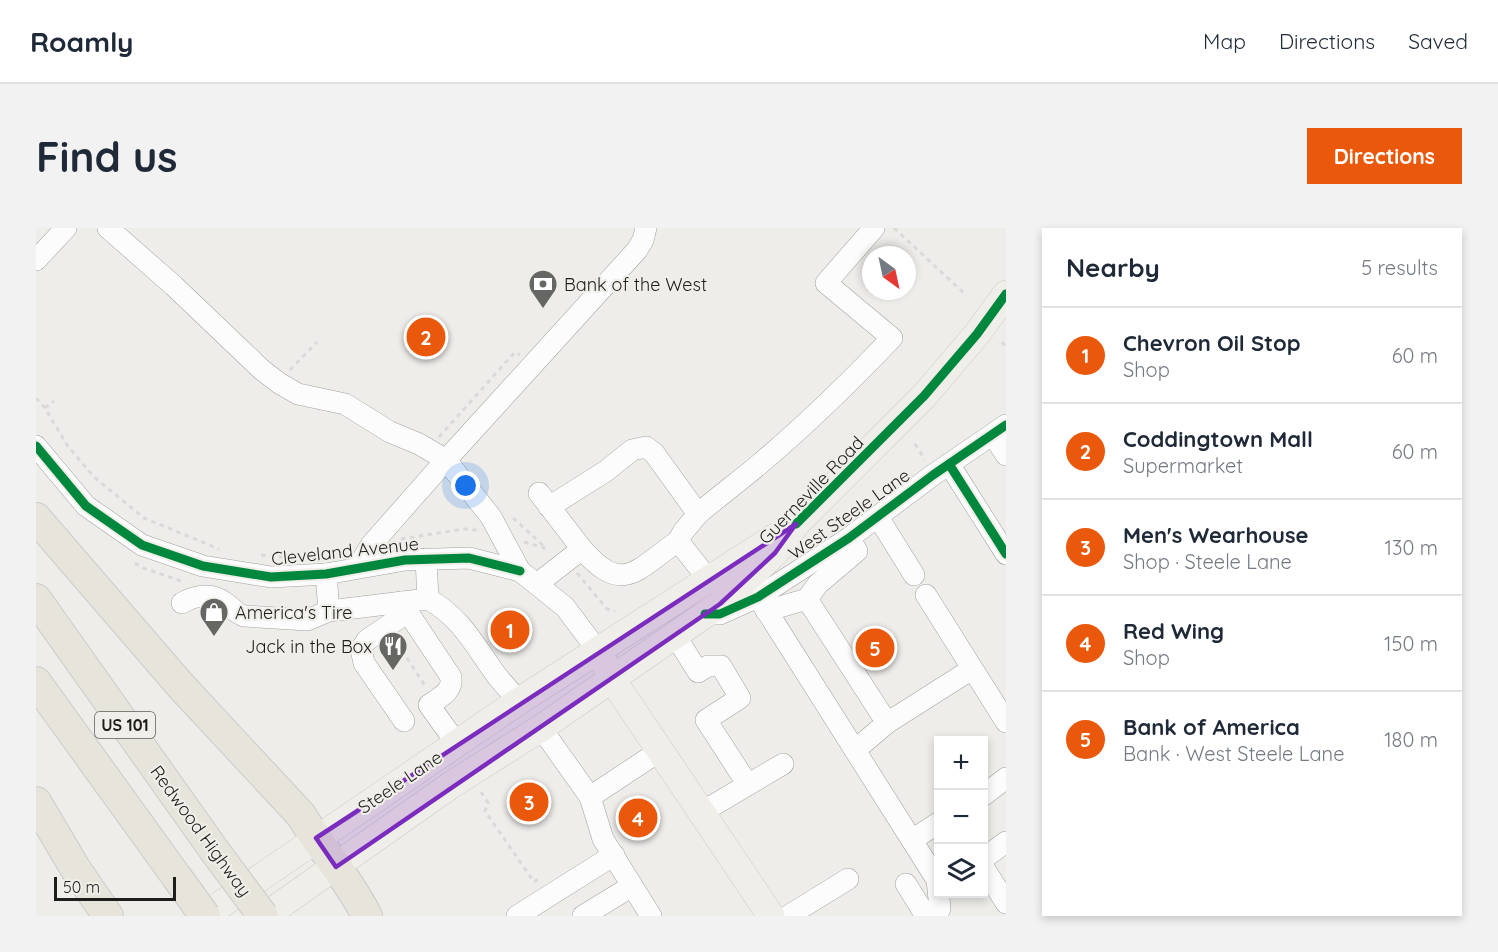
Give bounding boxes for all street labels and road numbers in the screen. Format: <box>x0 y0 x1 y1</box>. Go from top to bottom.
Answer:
street label: Guerneville Road <box>754 431 868 549</box>
street label: West Steele Lane <box>784 463 914 565</box>
street label: Cleveland Avenue <box>270 532 420 570</box>
road number: US 101 <box>95 712 155 738</box>
street label: Steele Lane <box>354 745 446 819</box>
street label: Redwood Highway <box>146 761 256 901</box>

